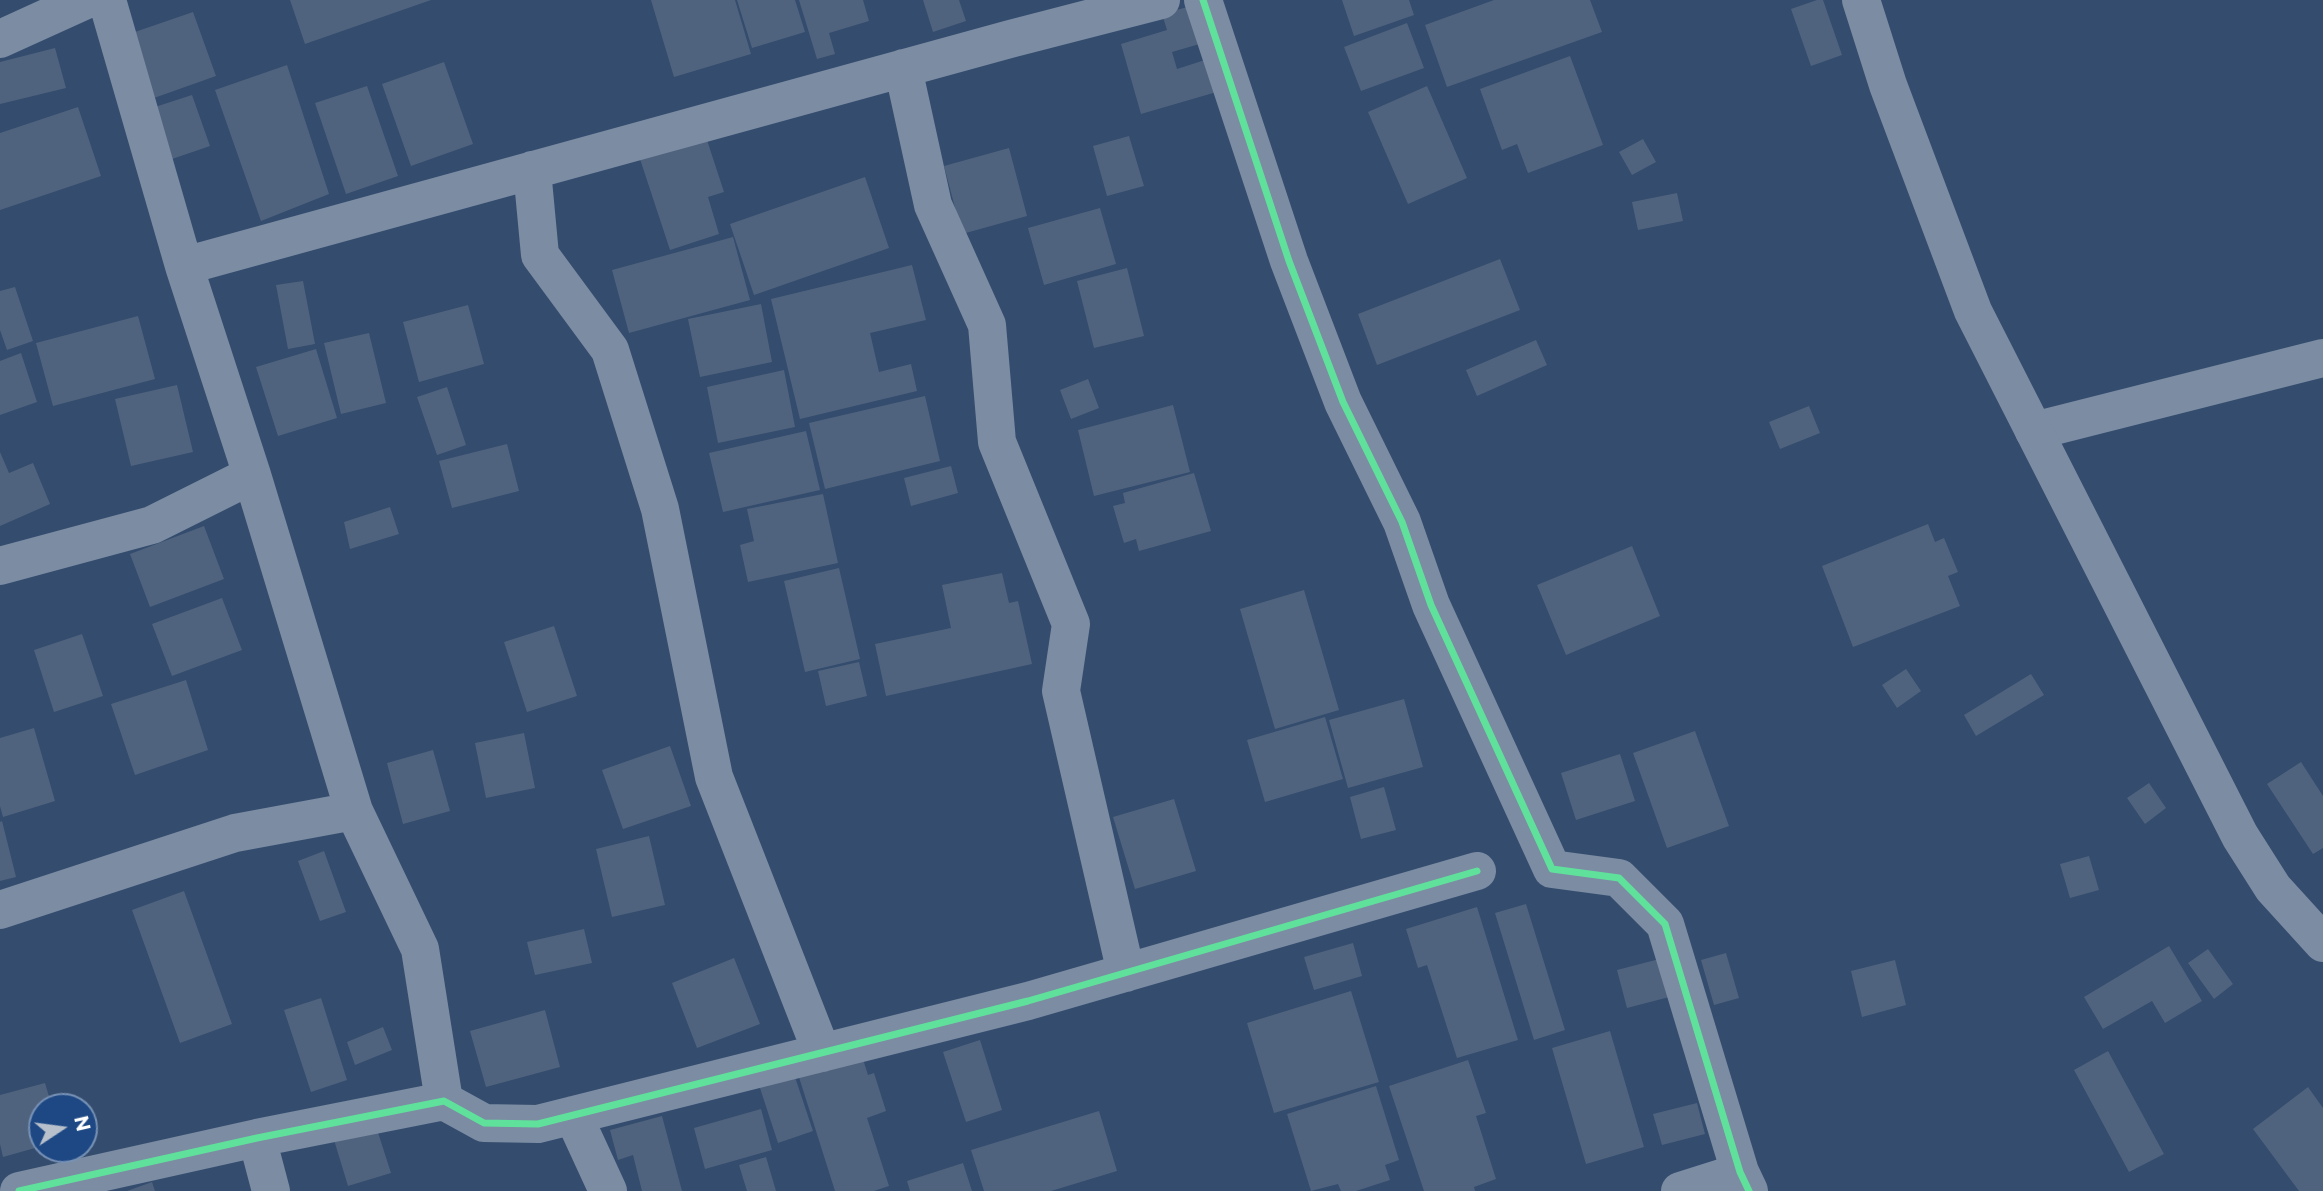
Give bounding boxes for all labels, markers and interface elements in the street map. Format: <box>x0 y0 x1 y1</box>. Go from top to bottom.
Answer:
north arrow <box>28 1093 98 1163</box>
text: N <box>69 1114 95 1134</box>

